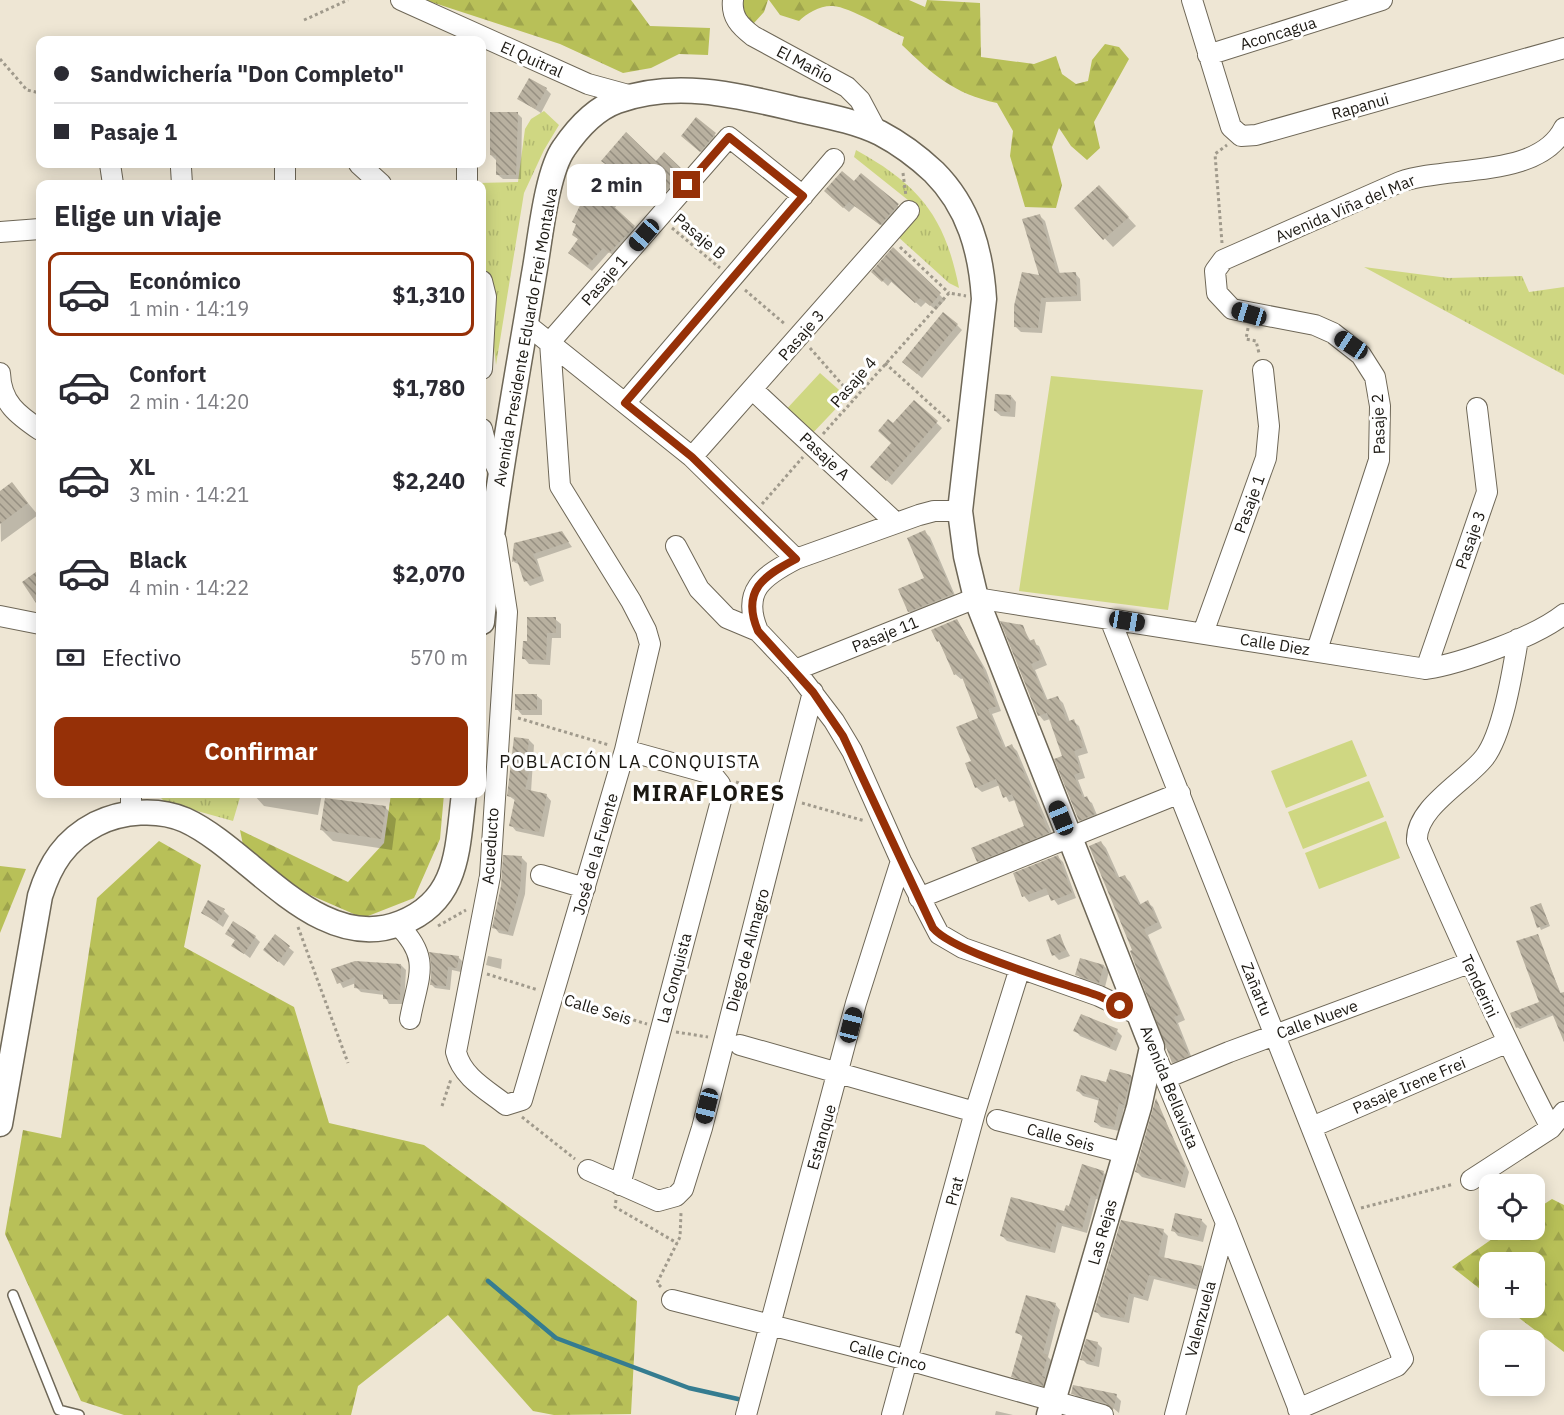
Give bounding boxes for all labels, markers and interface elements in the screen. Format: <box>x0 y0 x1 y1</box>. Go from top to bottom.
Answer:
street label: Aconcagua <box>1237 12 1319 54</box>
street label: El Quitral <box>498 36 566 82</box>
street label: El Mañío <box>773 41 837 87</box>
text: Sandwichería "Don Completo" <box>90 59 404 88</box>
street label: Rapanui <box>1329 88 1391 124</box>
text: Pasaje 1 <box>90 117 177 146</box>
callout: 2 min <box>567 164 666 206</box>
street label: Avenida Viña del Mar <box>1272 169 1418 246</box>
text: 2 min <box>590 171 643 198</box>
route end <box>673 171 700 198</box>
street label: Avenida Presidente Eduardo Frei Montalva <box>489 186 561 488</box>
text: Elige un viaje <box>54 198 222 233</box>
street label: Pasaje B <box>670 209 730 263</box>
car <box>625 216 663 254</box>
street label: Pasaje 1 <box>577 251 631 309</box>
text: Económico <box>129 266 241 295</box>
icon: car <box>57 267 111 321</box>
text: $1,310 <box>392 280 465 309</box>
text: 1 min · 14:19 <box>129 295 249 322</box>
car <box>1229 300 1269 328</box>
street label: Pasaje 3 <box>774 306 828 364</box>
car <box>1331 328 1371 362</box>
street label: Pasaje 4 <box>826 353 880 411</box>
text: Confort <box>129 359 207 388</box>
icon: car <box>57 360 111 414</box>
text: $1,780 <box>392 373 465 402</box>
text: 2 min · 14:20 <box>129 388 249 415</box>
street label: Pasaje 2 <box>1367 393 1389 455</box>
street label: Pasaje A <box>796 428 854 484</box>
text: XL <box>129 452 155 481</box>
icon: car <box>57 453 111 507</box>
text: $2,240 <box>392 466 465 495</box>
street label: Pasaje 1 <box>1229 472 1269 536</box>
text: 3 min · 14:21 <box>129 481 249 508</box>
street label: Pasaje 3 <box>1451 508 1489 572</box>
text: Black <box>129 545 187 574</box>
icon: car <box>57 546 111 600</box>
text: $2,070 <box>392 559 465 588</box>
text: 4 min · 14:22 <box>129 574 249 601</box>
car <box>1108 609 1146 633</box>
street label: Pasaje 11 <box>849 612 921 656</box>
street label: Calle Diez <box>1239 629 1311 659</box>
icon: cash <box>54 641 87 674</box>
text: Efectivo <box>102 643 181 672</box>
text: 570 m <box>410 644 468 671</box>
button: Confirmar <box>54 717 468 786</box>
district label: POBLACIÓN LA CONQUISTA <box>499 750 761 773</box>
district label: MIRAFLORES <box>632 778 786 807</box>
street label: José de la Fuente <box>568 791 622 917</box>
car <box>1046 798 1076 838</box>
street label: Acueducto <box>477 807 503 885</box>
street label: Diego de Almagro <box>721 886 773 1014</box>
street label: La Conquista <box>652 930 696 1025</box>
street label: Tenderini <box>1457 951 1503 1021</box>
street label: Zañartu <box>1237 959 1277 1019</box>
street label: Calle Seis <box>562 989 634 1029</box>
route start <box>1106 992 1133 1019</box>
street label: Calle Nueve <box>1274 995 1361 1043</box>
car <box>838 1005 864 1045</box>
street label: Avenida Bellavista <box>1136 1022 1204 1152</box>
street label: Pasaje Irene Frei <box>1349 1052 1469 1118</box>
car <box>694 1086 720 1126</box>
street label: Estanque <box>802 1102 840 1172</box>
street label: Calle Seis <box>1025 1118 1097 1156</box>
street label: Prat <box>941 1174 967 1208</box>
map controls <box>1479 1174 1545 1396</box>
button: locate <box>1479 1174 1545 1240</box>
street label: Las Rejas <box>1083 1197 1121 1267</box>
button: + <box>1479 1252 1545 1318</box>
street label: Valenzuela <box>1180 1278 1220 1359</box>
button: − <box>1479 1330 1545 1396</box>
street label: Calle Cinco <box>847 1335 929 1375</box>

